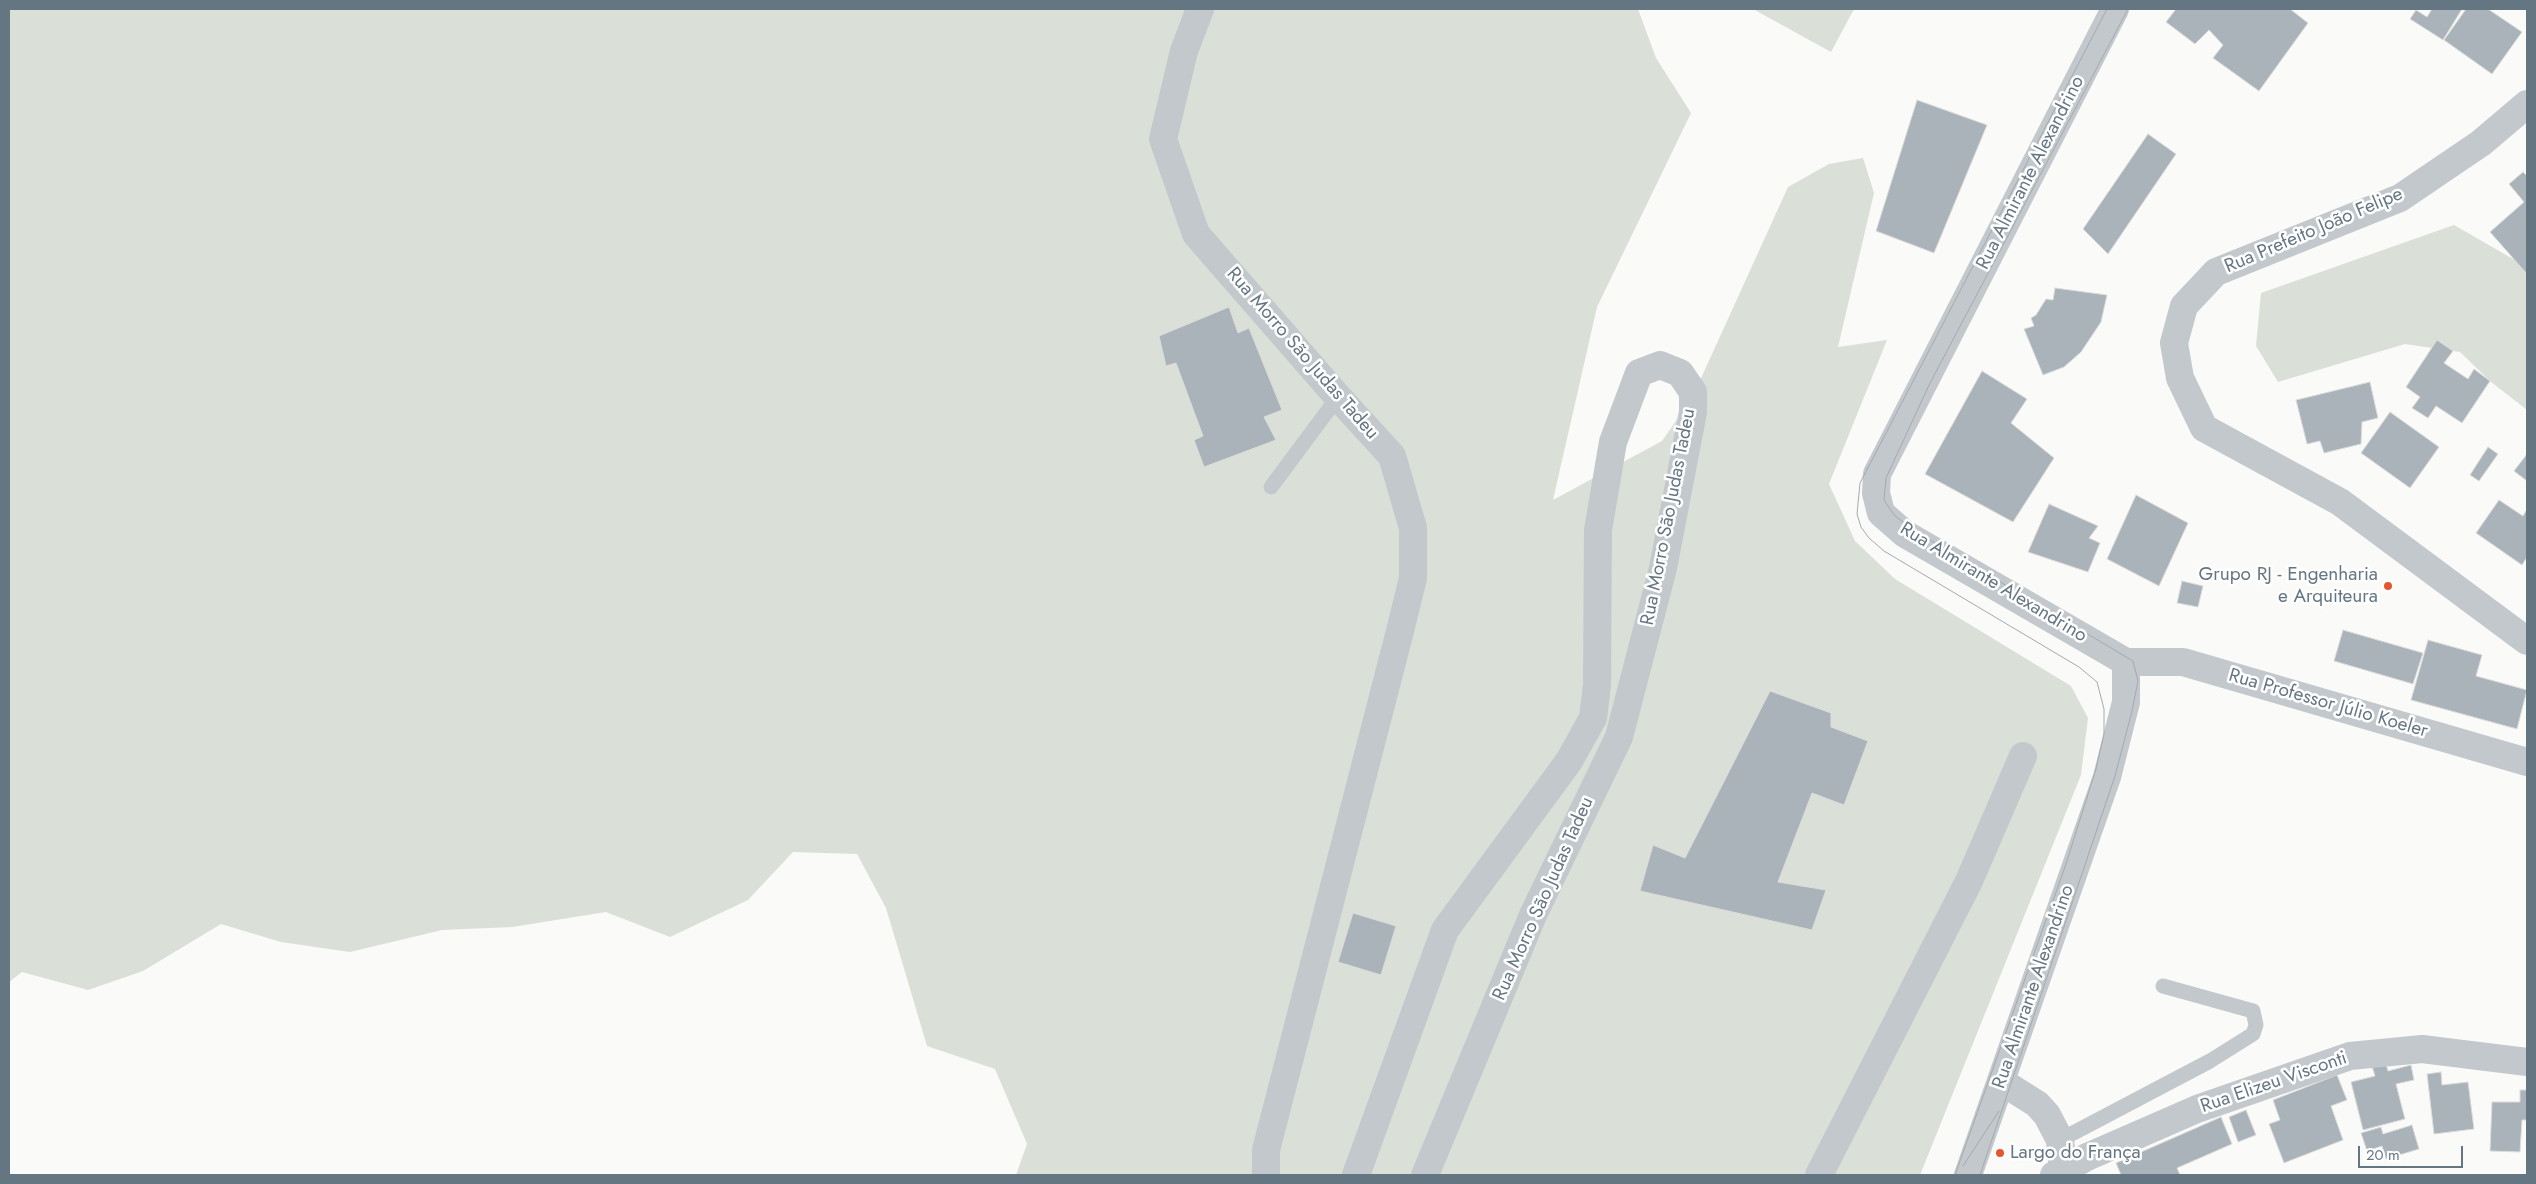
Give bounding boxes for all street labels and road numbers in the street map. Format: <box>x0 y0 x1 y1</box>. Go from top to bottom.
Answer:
street label: Rua Almirante Alexandrino <box>1972 73 2090 273</box>
street label: Rua Prefeito João Felipe <box>2222 183 2406 279</box>
street label: Rua Morro São Judas Tadeu <box>1221 263 1383 445</box>
street label: Rua Morro São Judas Tadeu <box>1637 407 1701 627</box>
street label: Rua Almirante Alexandrino <box>1895 518 2091 648</box>
street label: Rua Professor Júlio Koeler <box>2226 665 2430 743</box>
street label: Rua Morro São Judas Tadeu <box>1489 794 1599 1004</box>
street label: Rua Almirante Alexandrino <box>1988 882 2080 1092</box>
street label: Rua Elizeu Visconti <box>2198 1047 2350 1119</box>

